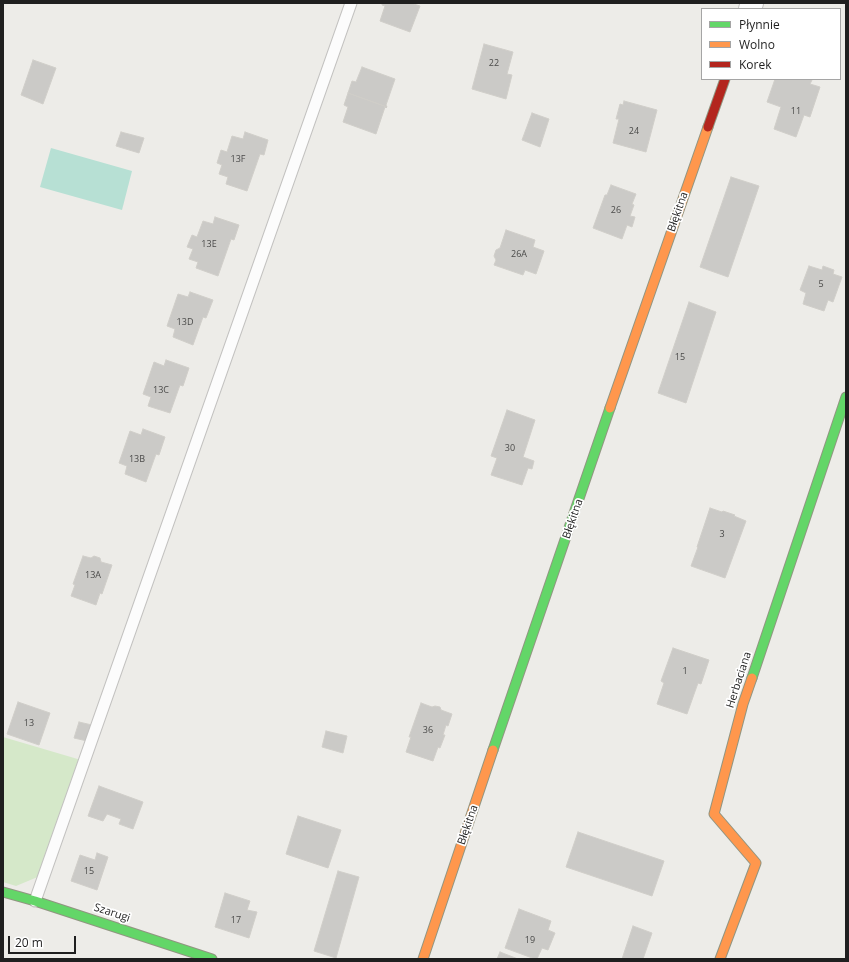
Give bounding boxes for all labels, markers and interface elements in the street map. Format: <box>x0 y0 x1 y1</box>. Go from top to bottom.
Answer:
legend <box>701 8 841 80</box>
text: Płynnie <box>739 16 780 33</box>
text: Wolno <box>739 36 775 53</box>
text: Korek <box>739 56 772 73</box>
house number: 22 <box>489 58 499 68</box>
house number: 11 <box>791 106 801 116</box>
house number: 24 <box>629 126 639 136</box>
house number: 13F <box>231 154 245 164</box>
street label: Błękitna <box>665 190 691 234</box>
house number: 26 <box>611 205 621 215</box>
house number: 13E <box>201 239 217 249</box>
house number: 26A <box>511 249 527 259</box>
house number: 5 <box>818 279 824 289</box>
house number: 13D <box>177 317 193 327</box>
house number: 15 <box>675 352 685 362</box>
house number: 13C <box>153 385 169 395</box>
house number: 30 <box>505 443 515 453</box>
house number: 13B <box>129 454 145 464</box>
street label: Błękitna <box>560 497 586 541</box>
house number: 3 <box>719 529 725 539</box>
house number: 13A <box>85 570 101 580</box>
street label: Herbaciana <box>724 650 754 710</box>
house number: 1 <box>682 666 688 676</box>
house number: 13 <box>24 718 34 728</box>
house number: 36 <box>423 725 433 735</box>
street label: Błękitna <box>455 803 481 847</box>
house number: 15 <box>84 866 94 876</box>
street label: Szarugi <box>92 901 132 925</box>
house number: 17 <box>231 915 241 925</box>
scale bar <box>10 928 78 954</box>
text: 20 m <box>15 934 43 951</box>
house number: 19 <box>525 935 535 945</box>

